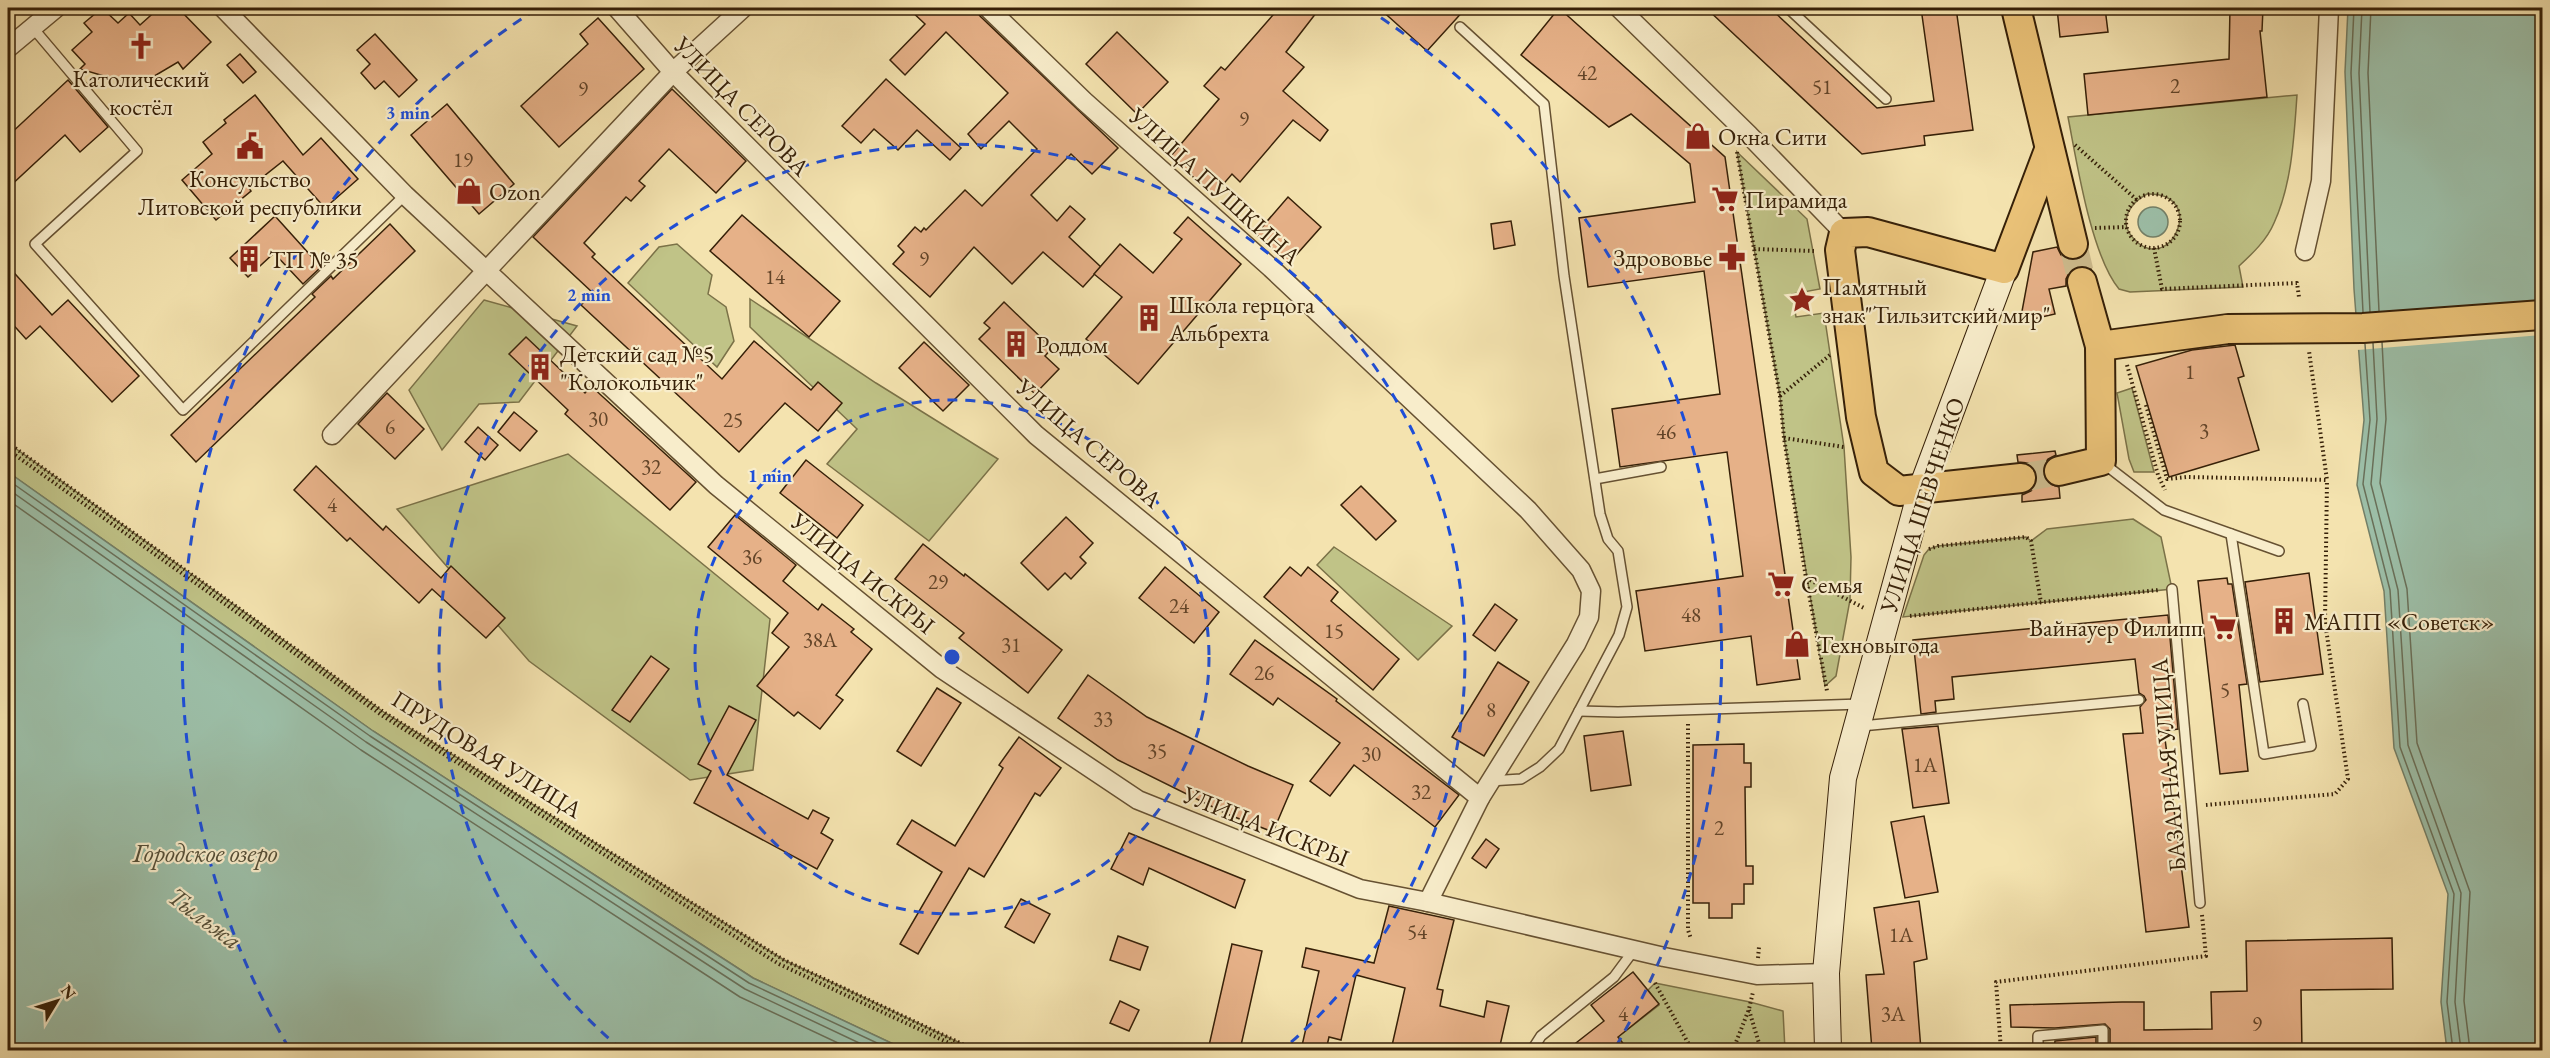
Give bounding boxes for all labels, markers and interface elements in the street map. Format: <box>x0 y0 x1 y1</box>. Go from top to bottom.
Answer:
street label: УЛИЦА СЕРОВА <box>667 29 817 183</box>
church icon: Католический костёл <box>126 31 156 61</box>
house number: 42 <box>1577 59 1597 86</box>
place label: Католический костёл <box>73 63 210 122</box>
house number: 2 <box>2170 72 2180 99</box>
house number: 51 <box>1812 73 1832 100</box>
house number: 9 <box>578 75 588 102</box>
street label: УЛИЦА ПУШКИНА <box>1122 100 1308 272</box>
text: 3 min <box>386 101 430 124</box>
house number: 9 <box>1239 105 1249 132</box>
shop icon: Окна Сити <box>1683 121 1713 151</box>
place label: Окна Сити <box>1718 121 1827 152</box>
public building icon: Консульство Литовской республики <box>235 131 265 161</box>
house number: 19 <box>453 146 473 173</box>
place label: Консульство Литовской республики <box>138 163 362 222</box>
shop icon: Ozon <box>454 176 484 206</box>
place label: Ozon <box>489 176 541 207</box>
supermarket icon: Пирамида <box>1710 184 1740 214</box>
place label: Пирамида <box>1745 184 1848 215</box>
place label: Здрововье <box>1613 242 1712 273</box>
pharmacy icon: Здрововье <box>1717 242 1747 272</box>
building icon: ТП № 35 <box>234 244 264 274</box>
place label: ТП № 35 <box>269 244 358 275</box>
house number: 9 <box>919 245 929 272</box>
house number: 14 <box>765 263 786 290</box>
place label: Памятный знак"Тильзитский мир" <box>1822 271 2051 330</box>
text: 2 min <box>567 283 611 306</box>
place icon: Памятный знак"Тильзитский мир" <box>1787 285 1817 315</box>
place label: Школа герцога Альбрехта <box>1168 289 1315 348</box>
building icon: Школа герцога Альбрехта <box>1134 303 1164 333</box>
building icon: Роддом <box>1001 329 1031 359</box>
place label: Роддом <box>1036 329 1108 360</box>
place label: Детский сад №5 "Колокольчик" <box>560 338 714 397</box>
building icon: Детский сад №5 "Колокольчик" <box>525 352 555 382</box>
house number: 1 <box>2185 358 2195 385</box>
street label: УЛИЦА СЕРОВА <box>1009 371 1168 515</box>
street label: УЛИЦА ШЕВЧЕНКО <box>1872 393 1971 618</box>
house number: 30 <box>588 405 608 432</box>
house number: 25 <box>723 406 743 433</box>
house number: 6 <box>385 413 395 440</box>
house number: 3 <box>2199 417 2209 444</box>
house number: 46 <box>1656 418 1676 445</box>
house number: 32 <box>641 453 661 480</box>
text: 1 min <box>748 464 792 487</box>
house number: 4 <box>327 491 338 518</box>
street label: УЛИЦА ИСКРЫ <box>784 505 941 641</box>
house number: 36 <box>742 543 762 570</box>
house number: 29 <box>928 568 948 595</box>
supermarket icon: Семья <box>1766 569 1796 599</box>
place label: Семья <box>1801 569 1863 600</box>
house number: 24 <box>1169 592 1190 619</box>
house number: 48 <box>1681 601 1701 628</box>
building icon: МАПП «Советск» <box>2269 606 2299 636</box>
place label: МАПП «Советск» <box>2304 606 2495 637</box>
place label: Вайнауер Филипп <box>2029 612 2203 643</box>
supermarket icon: Вайнауер Филипп <box>2208 612 2238 642</box>
house number: 15 <box>1324 617 1344 644</box>
house number: 38А <box>803 626 838 653</box>
shop icon: Техновыгода <box>1782 629 1812 659</box>
place label: Техновыгода <box>1817 629 1940 660</box>
house number: 31 <box>1001 631 1021 658</box>
centre of rings <box>942 647 962 667</box>
street label: БАЗАРНАЯ УЛИЦА <box>2143 657 2193 873</box>
house number: 26 <box>1254 659 1274 686</box>
house number: 5 <box>2220 676 2230 703</box>
street label: ПРУДОВАЯ УЛИЦА <box>386 683 588 825</box>
house number: 8 <box>1486 696 1496 723</box>
house number: 33 <box>1093 705 1113 732</box>
house number: 35 <box>1147 737 1167 764</box>
house number: 30 <box>1361 740 1381 767</box>
house number: 1А <box>1913 751 1938 778</box>
street label: УЛИЦА ИСКРЫ <box>1177 778 1354 873</box>
house number: 32 <box>1411 778 1431 805</box>
house number: 2 <box>1714 814 1724 841</box>
water label: Городское озеро <box>131 836 278 870</box>
water label: Тыльжа <box>161 879 249 957</box>
house number: 54 <box>1407 918 1428 945</box>
house number: 1А <box>1889 921 1914 948</box>
north arrow <box>27 971 87 1031</box>
text: N <box>56 981 81 1004</box>
house number: 4 <box>1618 1000 1629 1027</box>
house number: 3А <box>1881 1000 1906 1027</box>
house number: 9 <box>2252 1010 2262 1037</box>

